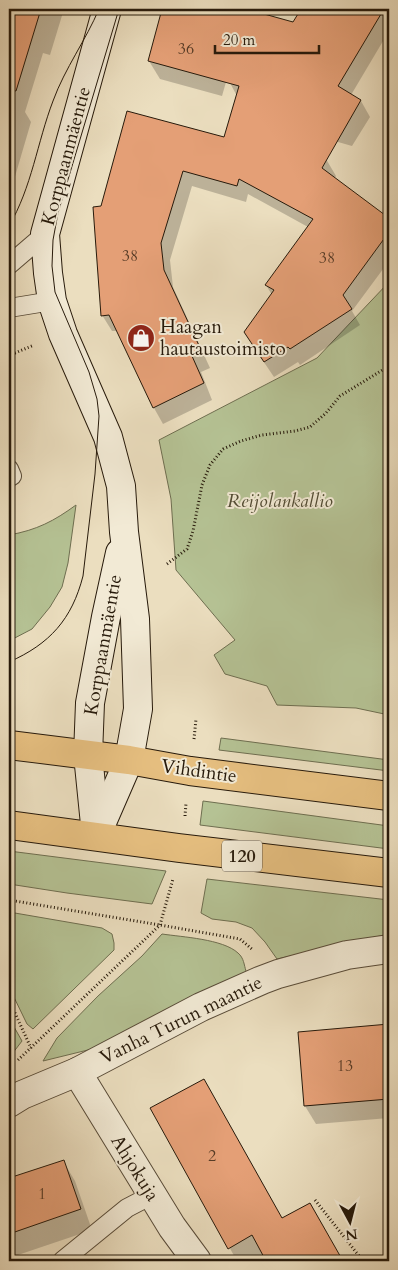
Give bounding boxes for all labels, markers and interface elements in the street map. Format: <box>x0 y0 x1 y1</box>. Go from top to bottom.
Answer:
scale bar <box>215 22 319 54</box>
text: 20 m <box>223 30 255 50</box>
house number: 36 <box>178 38 194 60</box>
street label: Korppaanmäentie <box>35 84 97 228</box>
house number: 38 <box>122 245 138 267</box>
house number: 38 <box>319 247 335 269</box>
place label: Haagan hautaustoimisto <box>160 314 286 362</box>
shop icon: Haagan hautaustoimisto <box>126 323 156 353</box>
park label: Reijolankallio <box>227 488 333 514</box>
street label: Korppaanmäentie <box>78 573 128 717</box>
street label: Vihdintie <box>160 753 238 789</box>
road number: 120 <box>222 840 262 871</box>
street label: Vanha Turun maantie <box>95 969 267 1071</box>
house number: 13 <box>337 1055 353 1077</box>
street label: Ahjokuja <box>104 1130 166 1206</box>
house number: 2 <box>208 1145 216 1167</box>
house number: 1 <box>38 1183 46 1205</box>
north arrow <box>326 1198 376 1248</box>
text: N <box>344 1224 359 1245</box>

